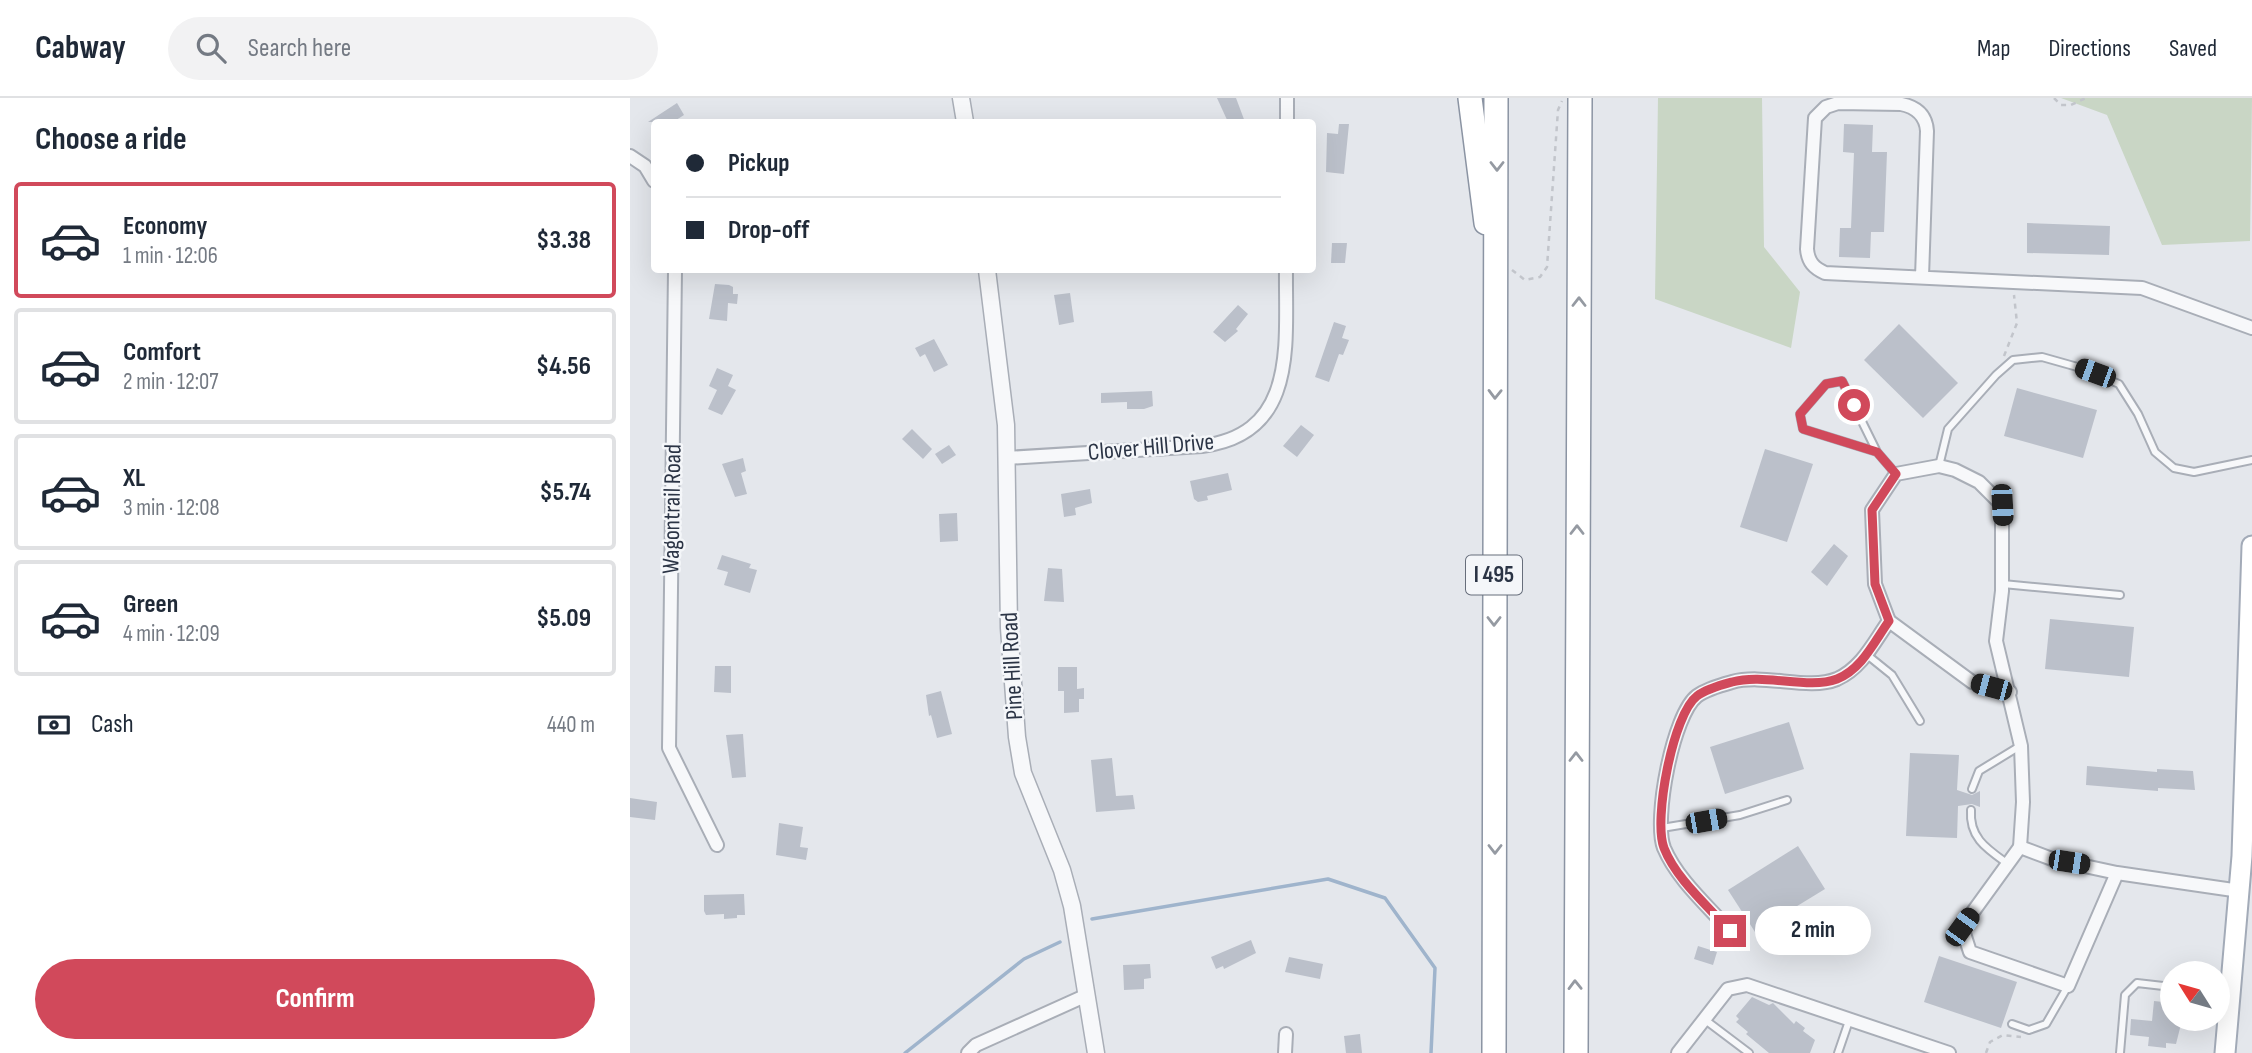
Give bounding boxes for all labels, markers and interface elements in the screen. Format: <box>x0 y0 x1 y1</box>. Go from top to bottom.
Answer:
search box <box>168 17 658 80</box>
text: Cabway <box>35 28 126 68</box>
icon: search <box>192 29 230 67</box>
text: Search here <box>248 33 351 64</box>
text: Map <box>1977 34 2010 63</box>
text: Directions <box>2048 34 2131 63</box>
text: Saved <box>2169 34 2217 63</box>
text: Choose a ride <box>35 120 187 159</box>
text: Pickup <box>728 148 790 179</box>
one-way arrow <box>1489 161 1505 172</box>
icon: car <box>39 209 102 272</box>
text: Economy <box>123 211 207 242</box>
text: Drop-off <box>728 215 809 246</box>
text: $3.38 <box>536 225 591 256</box>
text: 1 min · 12:06 <box>123 242 218 270</box>
one-way arrow <box>1571 297 1586 308</box>
icon: car <box>39 335 102 398</box>
text: Comfort <box>123 337 201 368</box>
text: $4.56 <box>536 351 591 382</box>
car <box>2072 356 2119 390</box>
text: 2 min · 12:07 <box>123 368 218 396</box>
one-way arrow <box>1487 388 1502 399</box>
route start <box>1838 389 1870 421</box>
street label: Clover Hill Drive <box>1087 427 1215 467</box>
street label: Wagontrail Road <box>656 444 688 574</box>
icon: car <box>39 461 102 524</box>
text: XL <box>123 463 145 494</box>
text: $5.74 <box>539 477 591 508</box>
car <box>1991 483 2014 527</box>
text: 3 min · 12:08 <box>123 494 220 522</box>
one-way arrow <box>1569 524 1585 535</box>
road number: I 495 <box>1466 555 1522 594</box>
icon: car <box>39 587 102 650</box>
text: Green <box>123 589 178 620</box>
text: $5.09 <box>536 603 591 634</box>
street label: Pine Hill Road <box>995 611 1029 721</box>
one-way arrow <box>1486 616 1502 627</box>
text: 4 min · 12:09 <box>123 620 220 648</box>
car <box>1968 671 2015 703</box>
icon: cash <box>35 706 73 744</box>
text: Cash <box>91 709 134 740</box>
text: 440 m <box>547 711 595 739</box>
one-way arrow <box>1568 752 1584 762</box>
car <box>1684 807 1729 835</box>
one-way arrow <box>1487 844 1503 854</box>
car <box>2047 848 2092 876</box>
car <box>1942 904 1983 950</box>
callout: 2 min <box>1754 906 1870 956</box>
route end <box>1714 915 1746 947</box>
text: 2 min <box>1791 916 1835 944</box>
button: Confirm <box>35 959 595 1039</box>
north arrow <box>2160 961 2230 1031</box>
map controls <box>2160 961 2230 1031</box>
one-way arrow <box>1567 979 1583 990</box>

